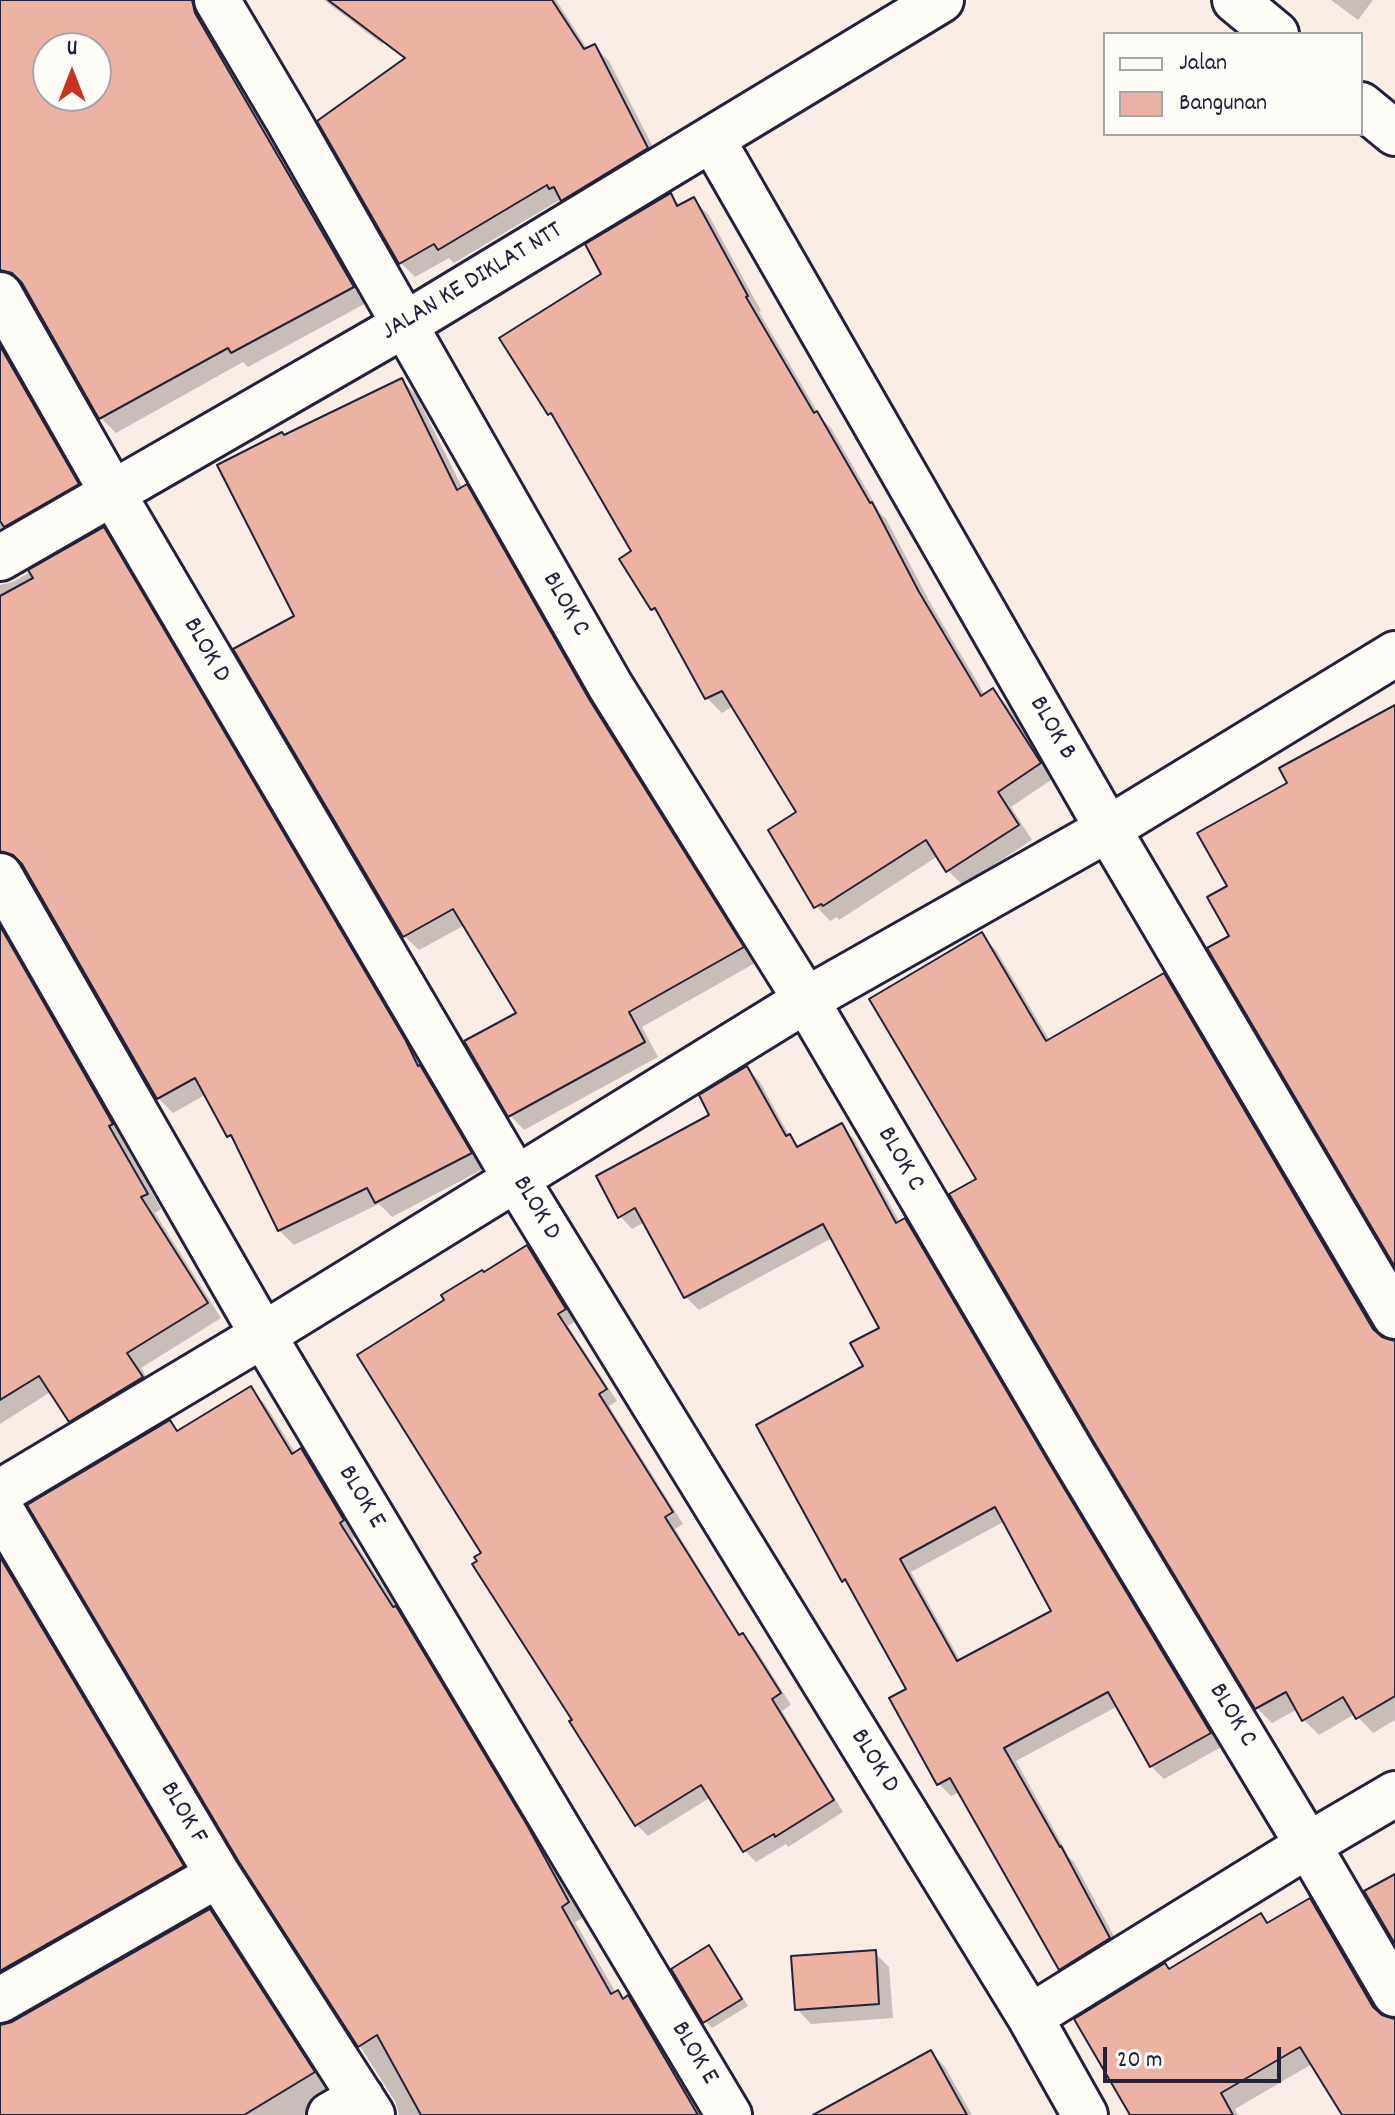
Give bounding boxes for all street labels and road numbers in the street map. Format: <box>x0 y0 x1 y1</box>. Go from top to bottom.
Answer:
street label: JALAN KE DIKLAT NTT <box>377 217 569 349</box>
street label: BLOK C <box>533 567 595 643</box>
street label: BLOK D <box>174 613 236 689</box>
street label: BLOK B <box>1020 692 1082 766</box>
street label: BLOK C <box>868 1122 930 1198</box>
street label: BLOK D <box>504 1171 566 1247</box>
street label: BLOK E <box>329 1461 391 1535</box>
street label: BLOK C <box>1200 1679 1262 1753</box>
street label: BLOK D <box>841 1724 905 1800</box>
street label: BLOK F <box>151 1777 213 1851</box>
street label: BLOK E <box>662 2017 724 2091</box>

